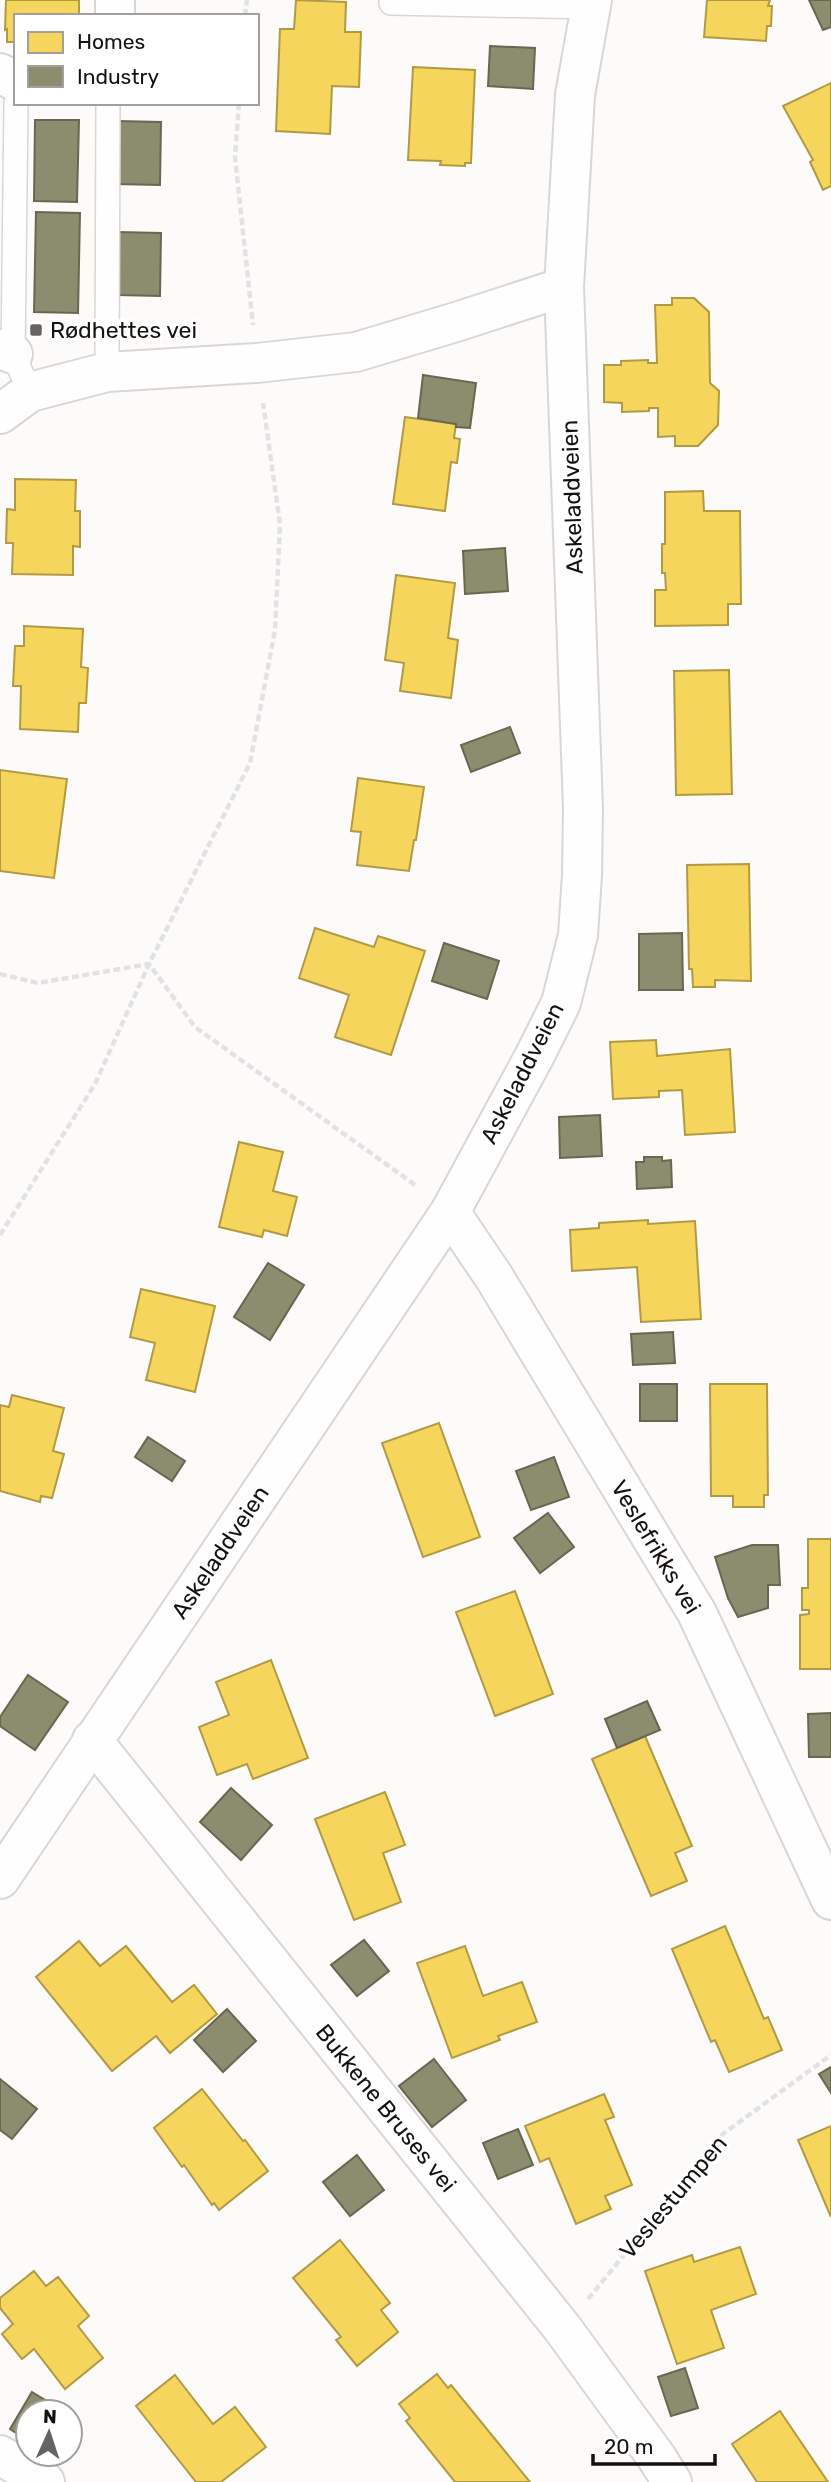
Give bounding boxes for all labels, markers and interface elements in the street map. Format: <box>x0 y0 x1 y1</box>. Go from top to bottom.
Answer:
legend <box>14 14 259 105</box>
text: Homes <box>77 29 145 54</box>
text: Industry <box>77 64 159 89</box>
place label: Rødhettes vei <box>50 316 197 344</box>
marker: Rødhettes vei <box>28 322 44 338</box>
street label: Askeladdveien <box>555 419 589 575</box>
street label: Askeladdveien <box>474 998 570 1148</box>
street label: Veslefrikks vei <box>605 1475 707 1619</box>
street label: Askeladdveien <box>165 1480 275 1624</box>
street label: Bukkene Bruses vei <box>310 2018 462 2198</box>
street label: Veslestumpen <box>613 2130 733 2264</box>
north arrow <box>14 2398 84 2468</box>
text: N <box>42 2405 57 2428</box>
scale bar <box>593 2422 716 2466</box>
text: 20 m <box>604 2434 653 2459</box>

